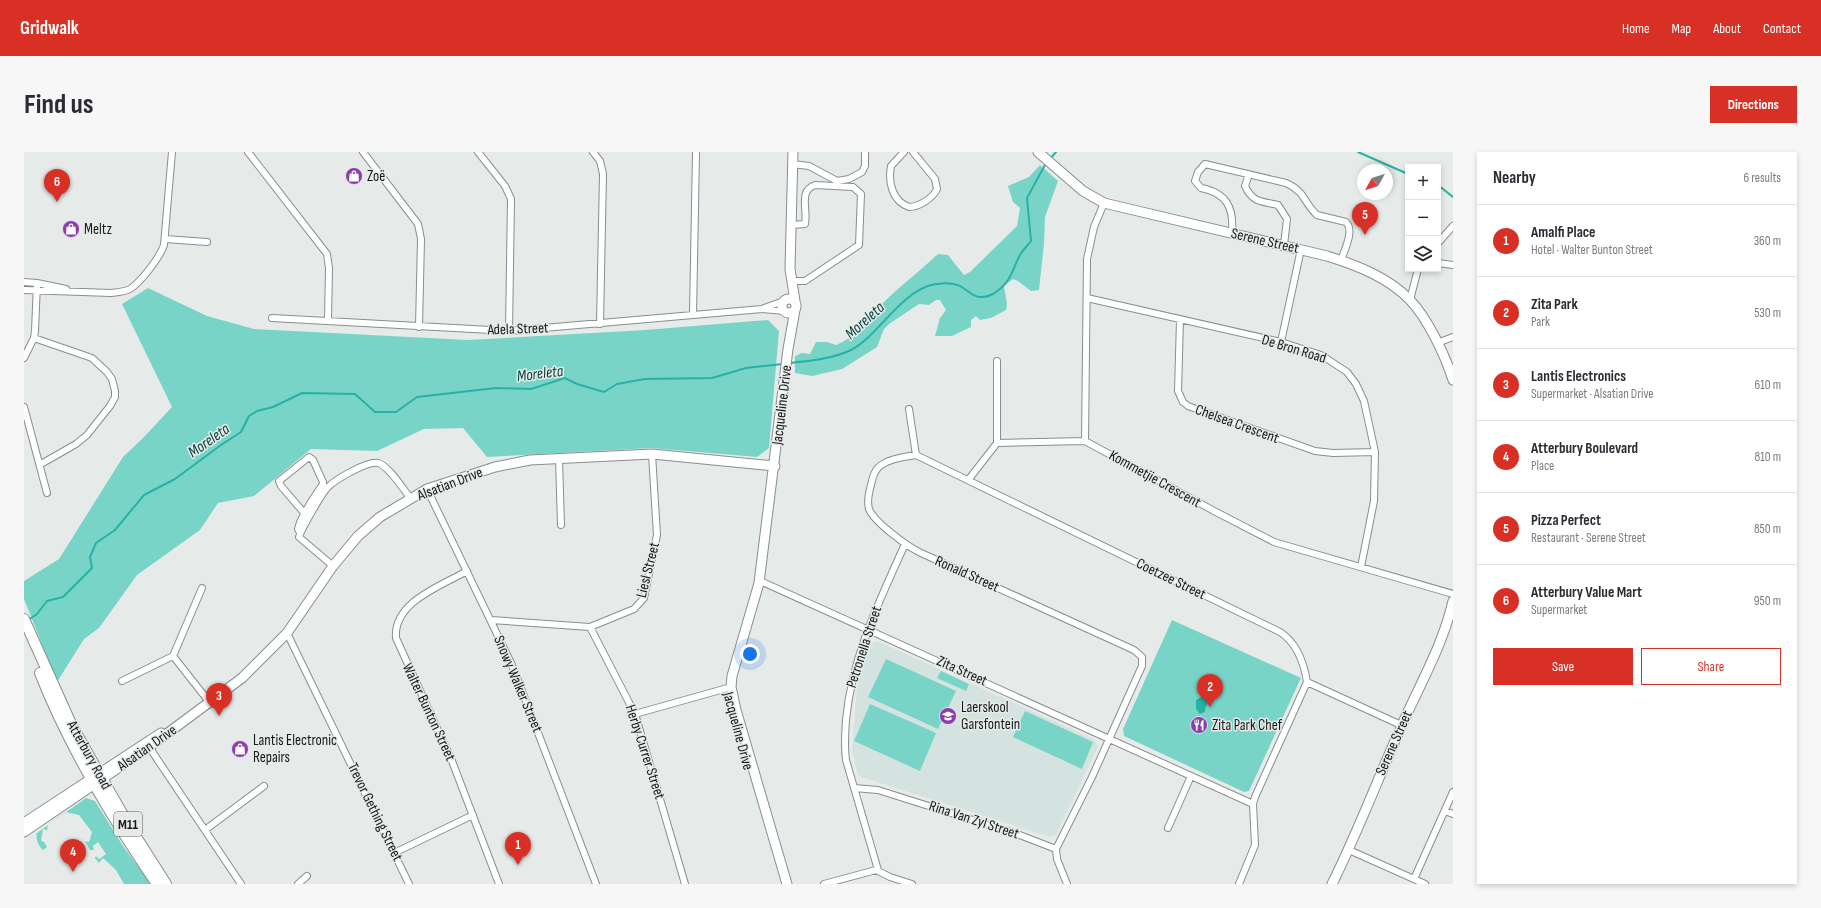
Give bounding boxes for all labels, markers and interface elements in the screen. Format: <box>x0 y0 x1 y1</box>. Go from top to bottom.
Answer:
text: Gridwalk <box>20 17 79 40</box>
text: Home <box>1622 20 1650 37</box>
text: Map <box>1672 20 1691 37</box>
text: About <box>1713 20 1741 37</box>
text: Contact <box>1763 20 1801 37</box>
button: Directions <box>1710 86 1797 123</box>
text: Find us <box>24 88 93 121</box>
north arrow <box>1357 164 1393 200</box>
map controls <box>1405 164 1441 272</box>
button: + <box>1405 164 1441 200</box>
shop icon: Zoë <box>344 166 364 186</box>
place label: Zoë <box>367 167 385 186</box>
text: Nearby <box>1493 168 1536 188</box>
pin: 6 <box>44 169 70 202</box>
text: 6 results <box>1743 170 1781 186</box>
button: − <box>1405 200 1441 236</box>
pin: 5 <box>1352 202 1378 235</box>
shop icon: Meltz <box>61 219 81 239</box>
place label: Meltz <box>84 220 112 239</box>
text: Amalfi Place <box>1531 223 1595 242</box>
street label: Serene Street <box>1229 224 1301 258</box>
text: 1 <box>1503 233 1509 249</box>
text: 360 m <box>1754 233 1781 249</box>
button: layers <box>1405 236 1441 272</box>
text: Hotel · Walter Bunton Street <box>1531 242 1653 258</box>
text: Zita Park <box>1531 295 1578 314</box>
water label: Moreleta <box>841 298 889 344</box>
text: 2 <box>1503 305 1509 321</box>
text: 530 m <box>1754 305 1781 321</box>
text: Park <box>1531 314 1550 330</box>
street label: Adela Street <box>486 318 549 340</box>
street label: De Bron Road <box>1259 330 1329 368</box>
water label: Moreleta <box>516 362 565 386</box>
street label: Jacqueline Drive <box>768 364 796 447</box>
text: Lantis Electronics <box>1531 367 1626 386</box>
text: 3 <box>1503 377 1509 393</box>
text: 610 m <box>1755 377 1781 393</box>
text: Supermarket · Alsatian Drive <box>1531 386 1654 402</box>
street label: Chelsea Crescent <box>1192 400 1282 448</box>
water label: Moreleta <box>184 420 234 462</box>
text: Atterbury Boulevard <box>1531 439 1638 458</box>
street label: Kommetjie Crescent <box>1106 446 1205 512</box>
text: 4 <box>1503 449 1509 465</box>
text: 810 m <box>1755 449 1781 465</box>
text: Place <box>1531 458 1554 474</box>
street label: Alsatian Drive <box>414 463 485 506</box>
text: Pizza Perfect <box>1531 511 1601 530</box>
text: 5 <box>1503 521 1509 537</box>
text: 850 m <box>1754 521 1781 537</box>
text: Restaurant · Serene Street <box>1531 530 1646 546</box>
street label: Liesl Street <box>632 540 664 600</box>
street label: Ronald Street <box>932 551 1002 597</box>
street label: Coetzee Street <box>1133 554 1209 604</box>
text: Atterbury Value Mart <box>1531 583 1642 602</box>
text: 6 <box>1503 593 1509 609</box>
text: 950 m <box>1754 593 1781 609</box>
text: Supermarket <box>1531 602 1587 618</box>
street label: Petronella Street <box>842 603 886 690</box>
street label: Snowy Walker Street <box>489 633 547 736</box>
your location <box>740 644 760 664</box>
button: Save <box>1493 648 1633 685</box>
button: Share <box>1641 648 1781 685</box>
street label: Zita Street <box>934 651 991 691</box>
street label: Walter Bunton Street <box>398 660 460 764</box>
pin: 2 <box>1197 674 1223 707</box>
pin: 3 <box>206 683 232 716</box>
street label: Jacqueline Drive <box>718 689 758 772</box>
place label: Laerskool Garsfontein <box>961 698 1020 734</box>
street label: Herby Currer Street <box>621 702 669 802</box>
school or university icon: Laerskool Garsfontein <box>938 706 958 726</box>
street label: Serene Street <box>1371 707 1417 778</box>
restaurant icon: Zita Park Chef <box>1189 715 1209 735</box>
street label: Atterbury Road <box>62 716 116 793</box>
place label: Zita Park Chef <box>1212 716 1283 735</box>
street label: Alsatian Drive <box>113 721 181 776</box>
place label: Lantis Electronic Repairs <box>253 731 337 767</box>
shop icon: Lantis Electronic Repairs <box>230 739 250 759</box>
street label: Trevor Gething Street <box>343 760 407 865</box>
street label: Rina Van Zyl Street <box>926 796 1022 844</box>
road number: M11 <box>114 812 142 836</box>
pin: 1 <box>505 832 531 865</box>
pin: 4 <box>60 839 86 872</box>

